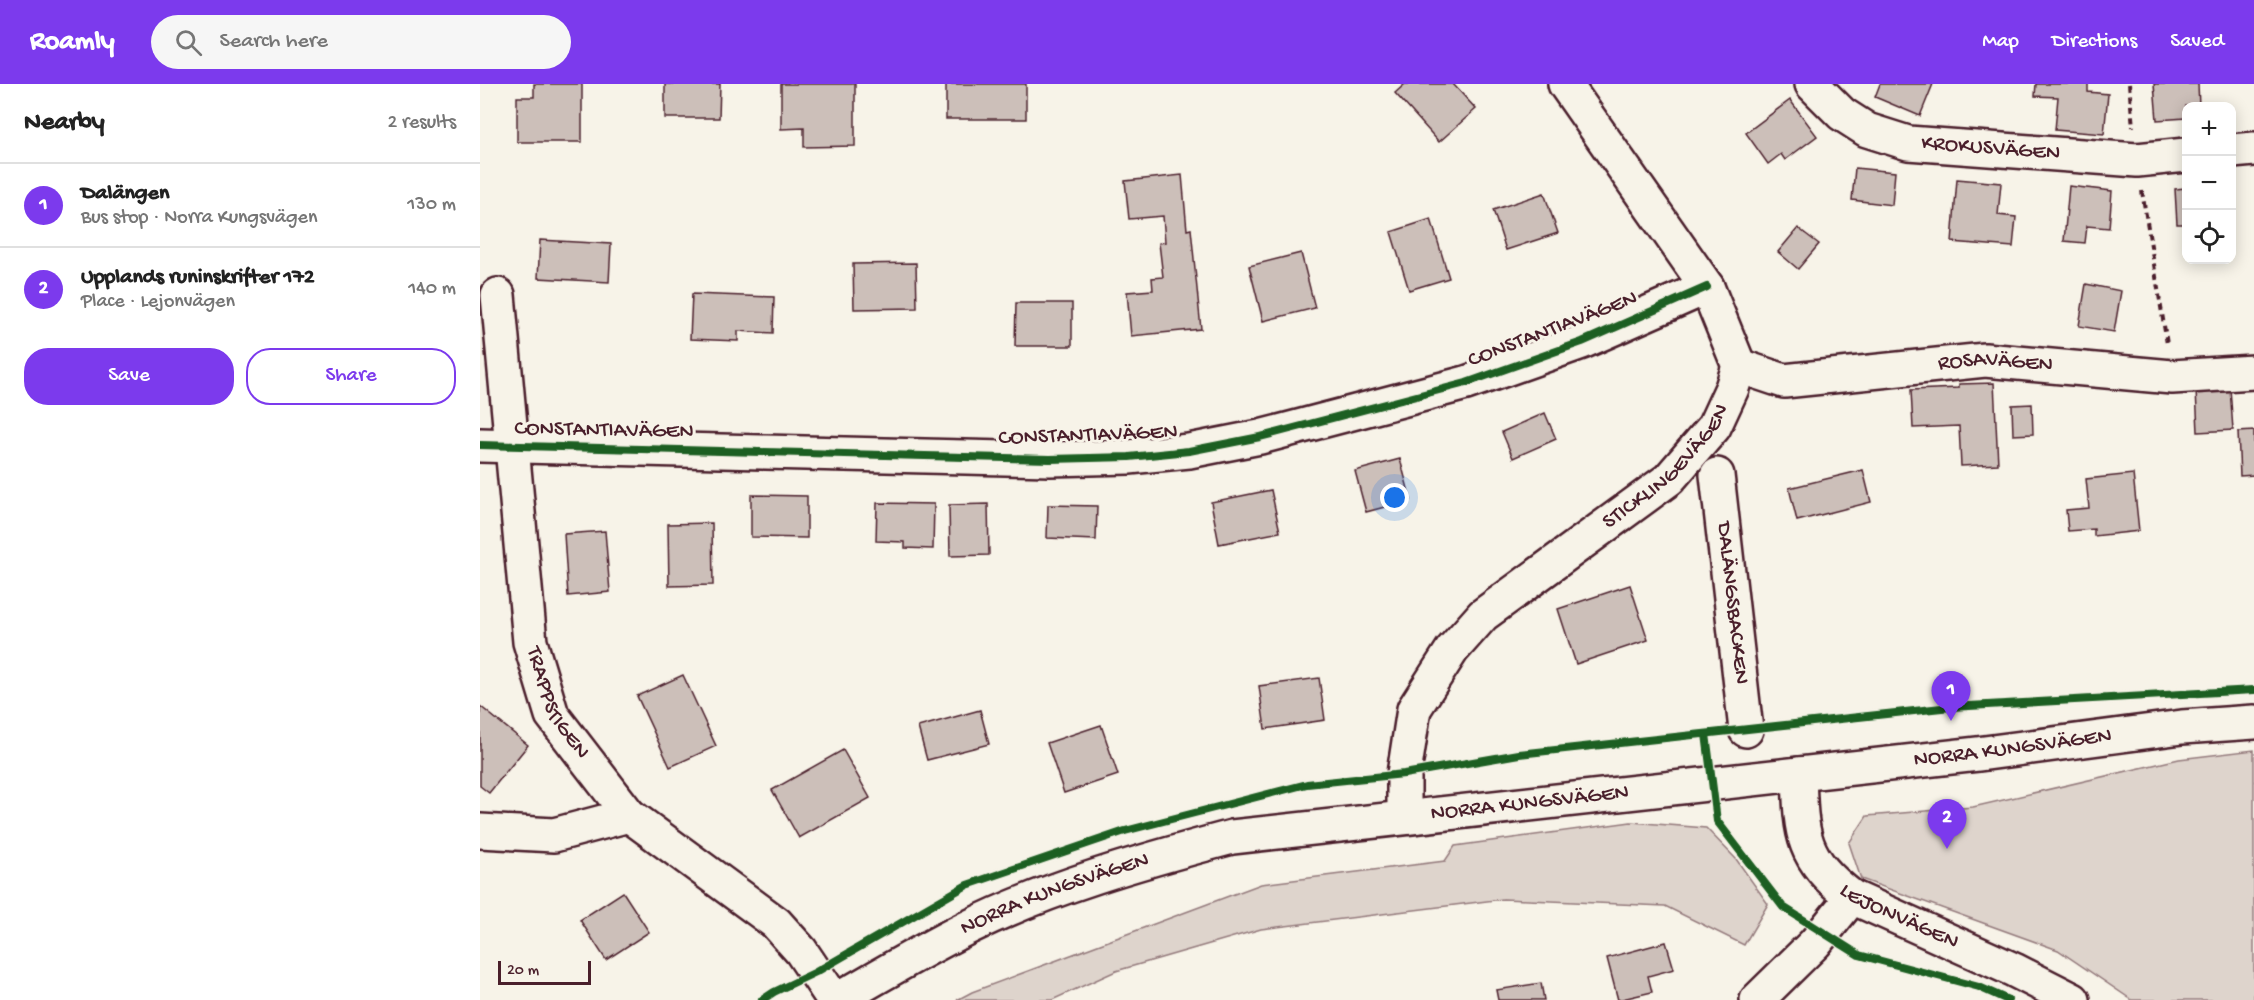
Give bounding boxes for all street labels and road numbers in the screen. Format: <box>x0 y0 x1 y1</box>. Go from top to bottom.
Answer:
street label: KROKUSVÄGEN <box>1920 131 2061 167</box>
street label: CONSTANTIAVÄGEN <box>1465 286 1641 374</box>
street label: ROSAVÄGEN <box>1937 347 2054 379</box>
street label: STICKLINGEVÄGEN <box>1598 400 1736 536</box>
street label: CONSTANTIAVÄGEN <box>514 416 694 446</box>
street label: CONSTANTIAVÄGEN <box>998 420 1178 452</box>
street label: DALÄNGSBACKEN <box>1709 519 1754 686</box>
street label: TRAPPSTIGEN <box>519 642 595 765</box>
street label: NORRA KUNGSVÄGEN <box>1912 723 2113 774</box>
street label: NORRA KUNGSVÄGEN <box>1429 780 1630 828</box>
street label: NORRA KUNGSVÄGEN <box>956 848 1152 942</box>
street label: LEJONVÄGEN <box>1833 879 1962 956</box>

